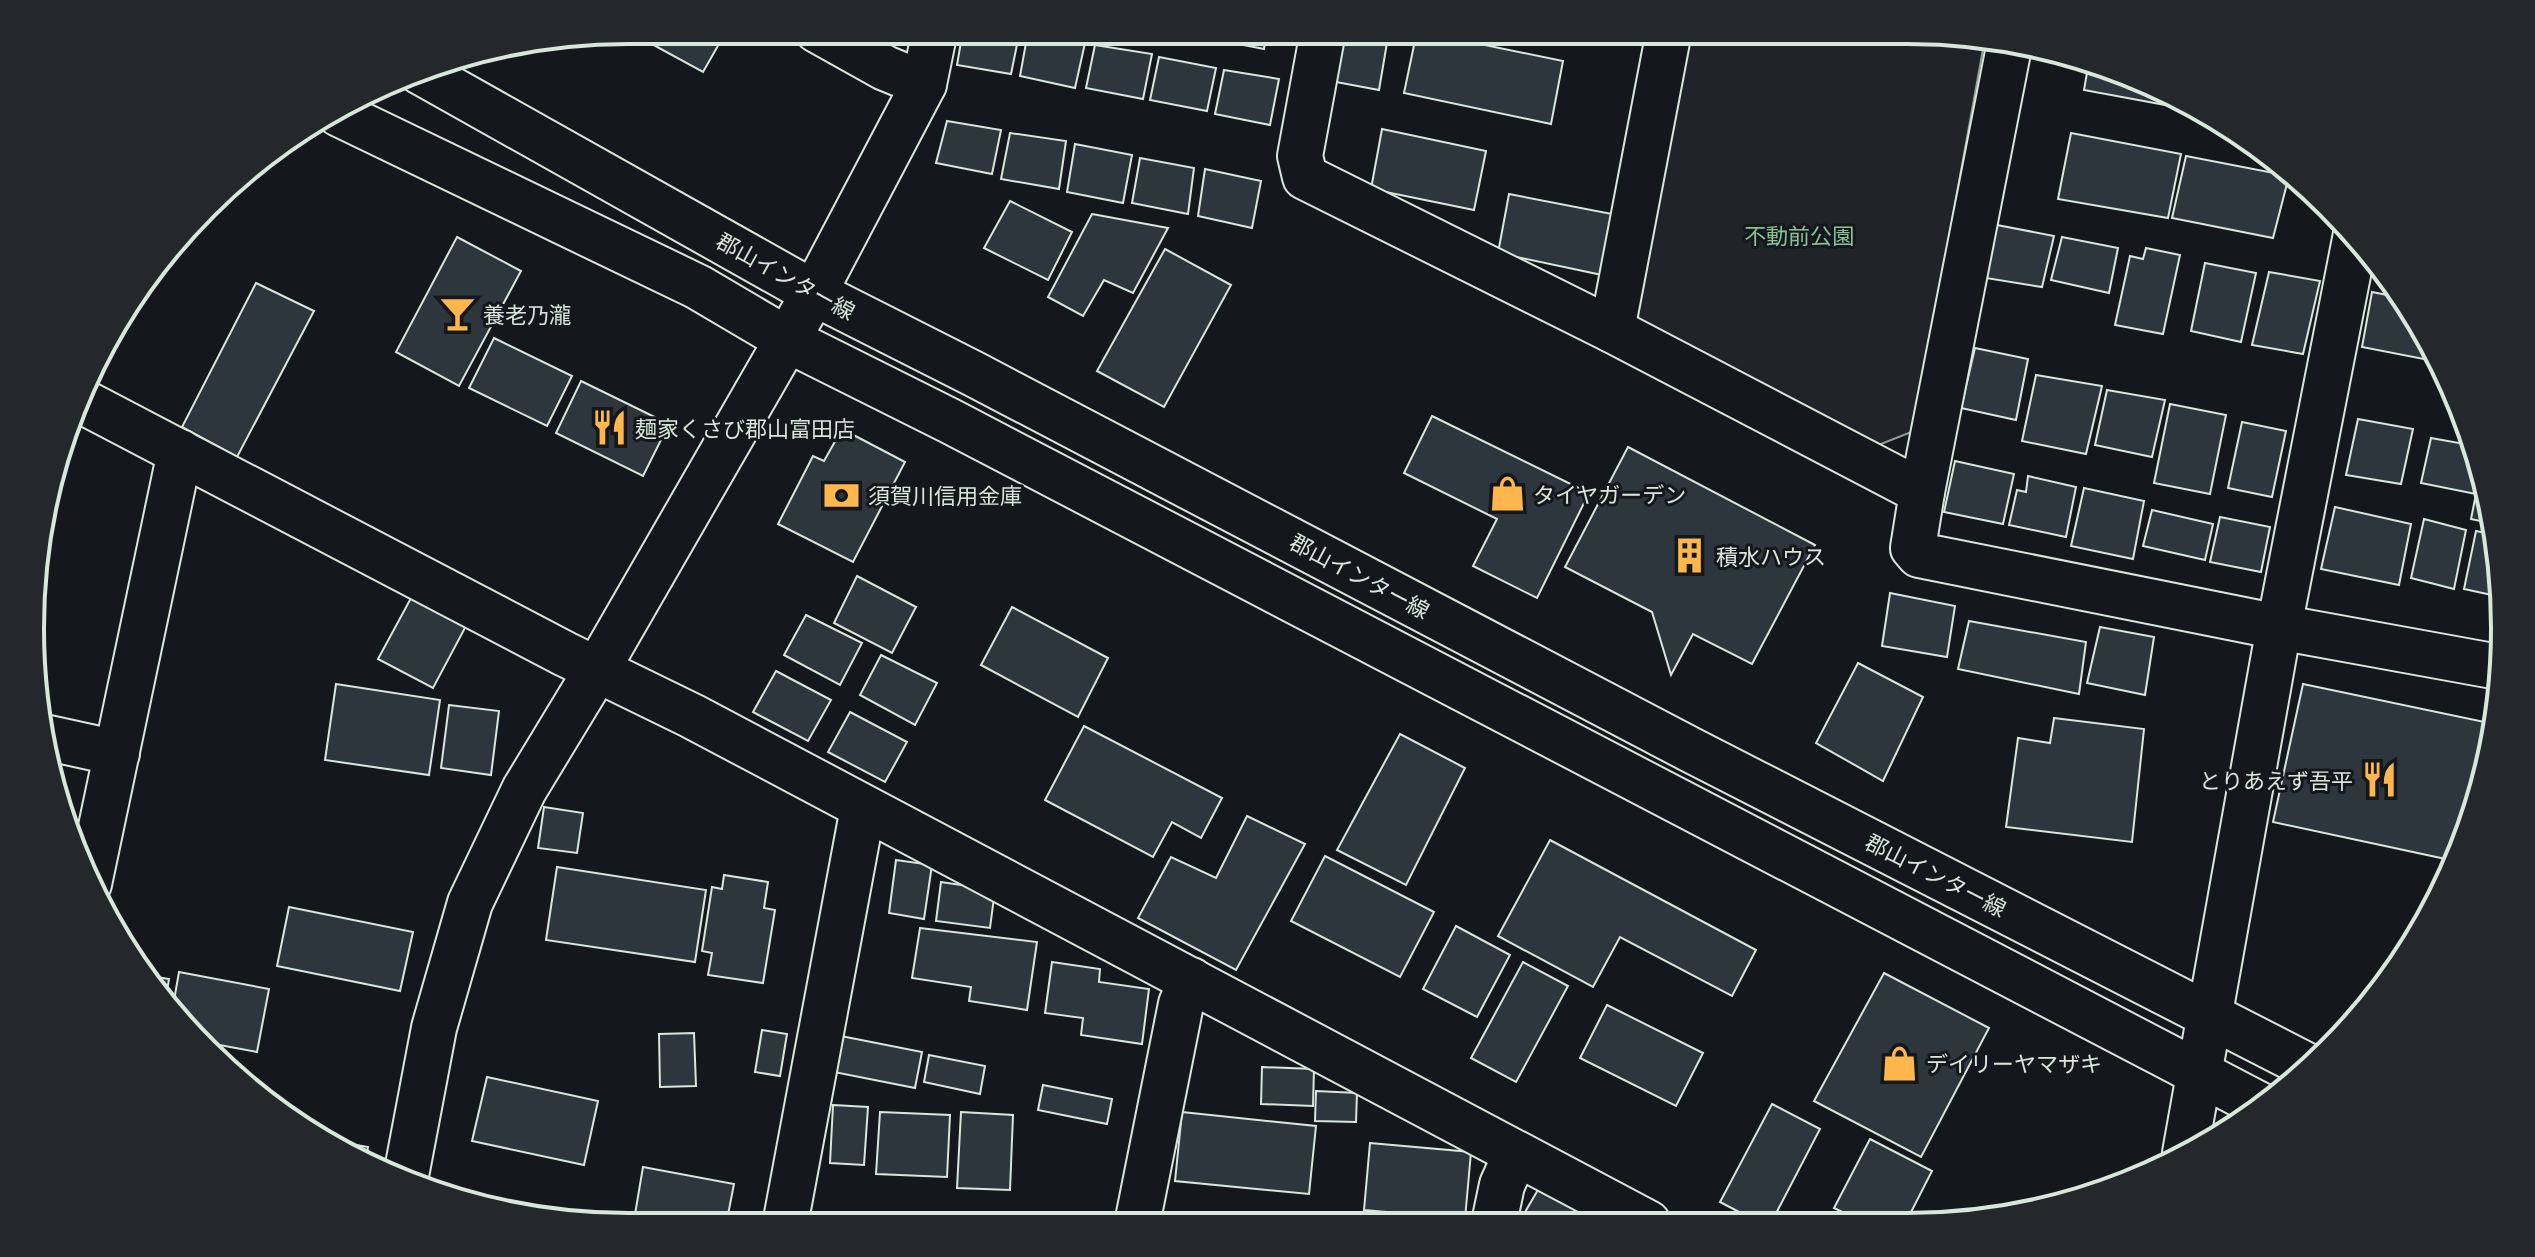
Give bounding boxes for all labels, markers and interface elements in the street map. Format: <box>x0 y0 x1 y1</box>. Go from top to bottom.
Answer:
park label: 不動前公園 <box>1744 222 1854 249</box>
street label: 郡山インター線 <box>712 227 860 325</box>
bar icon: 養老乃瀧 <box>438 295 476 333</box>
place label: 養老乃瀧 <box>483 301 571 328</box>
restaurant icon: 麺家くさび郡山富田店 <box>590 409 628 447</box>
place label: 麺家くさび郡山富田店 <box>635 415 855 442</box>
shop icon: タイヤガーデン <box>1488 475 1526 513</box>
bank icon: 須賀川信用金庫 <box>823 476 861 514</box>
place label: タイヤガーデン <box>1533 481 1686 508</box>
place label: 須賀川信用金庫 <box>868 482 1022 509</box>
street label: 郡山インター線 <box>1286 528 1434 624</box>
building icon: 積水ハウス <box>1671 537 1709 575</box>
place label: 積水ハウス <box>1716 543 1826 570</box>
restaurant icon: とりあえず吾平 <box>2360 761 2398 799</box>
place label: とりあえず吾平 <box>2199 767 2353 794</box>
street label: 郡山インター線 <box>1861 828 2011 922</box>
shop icon: デイリーヤマザキ <box>1881 1044 1919 1082</box>
place label: デイリーヤマザキ <box>1926 1050 2102 1077</box>

